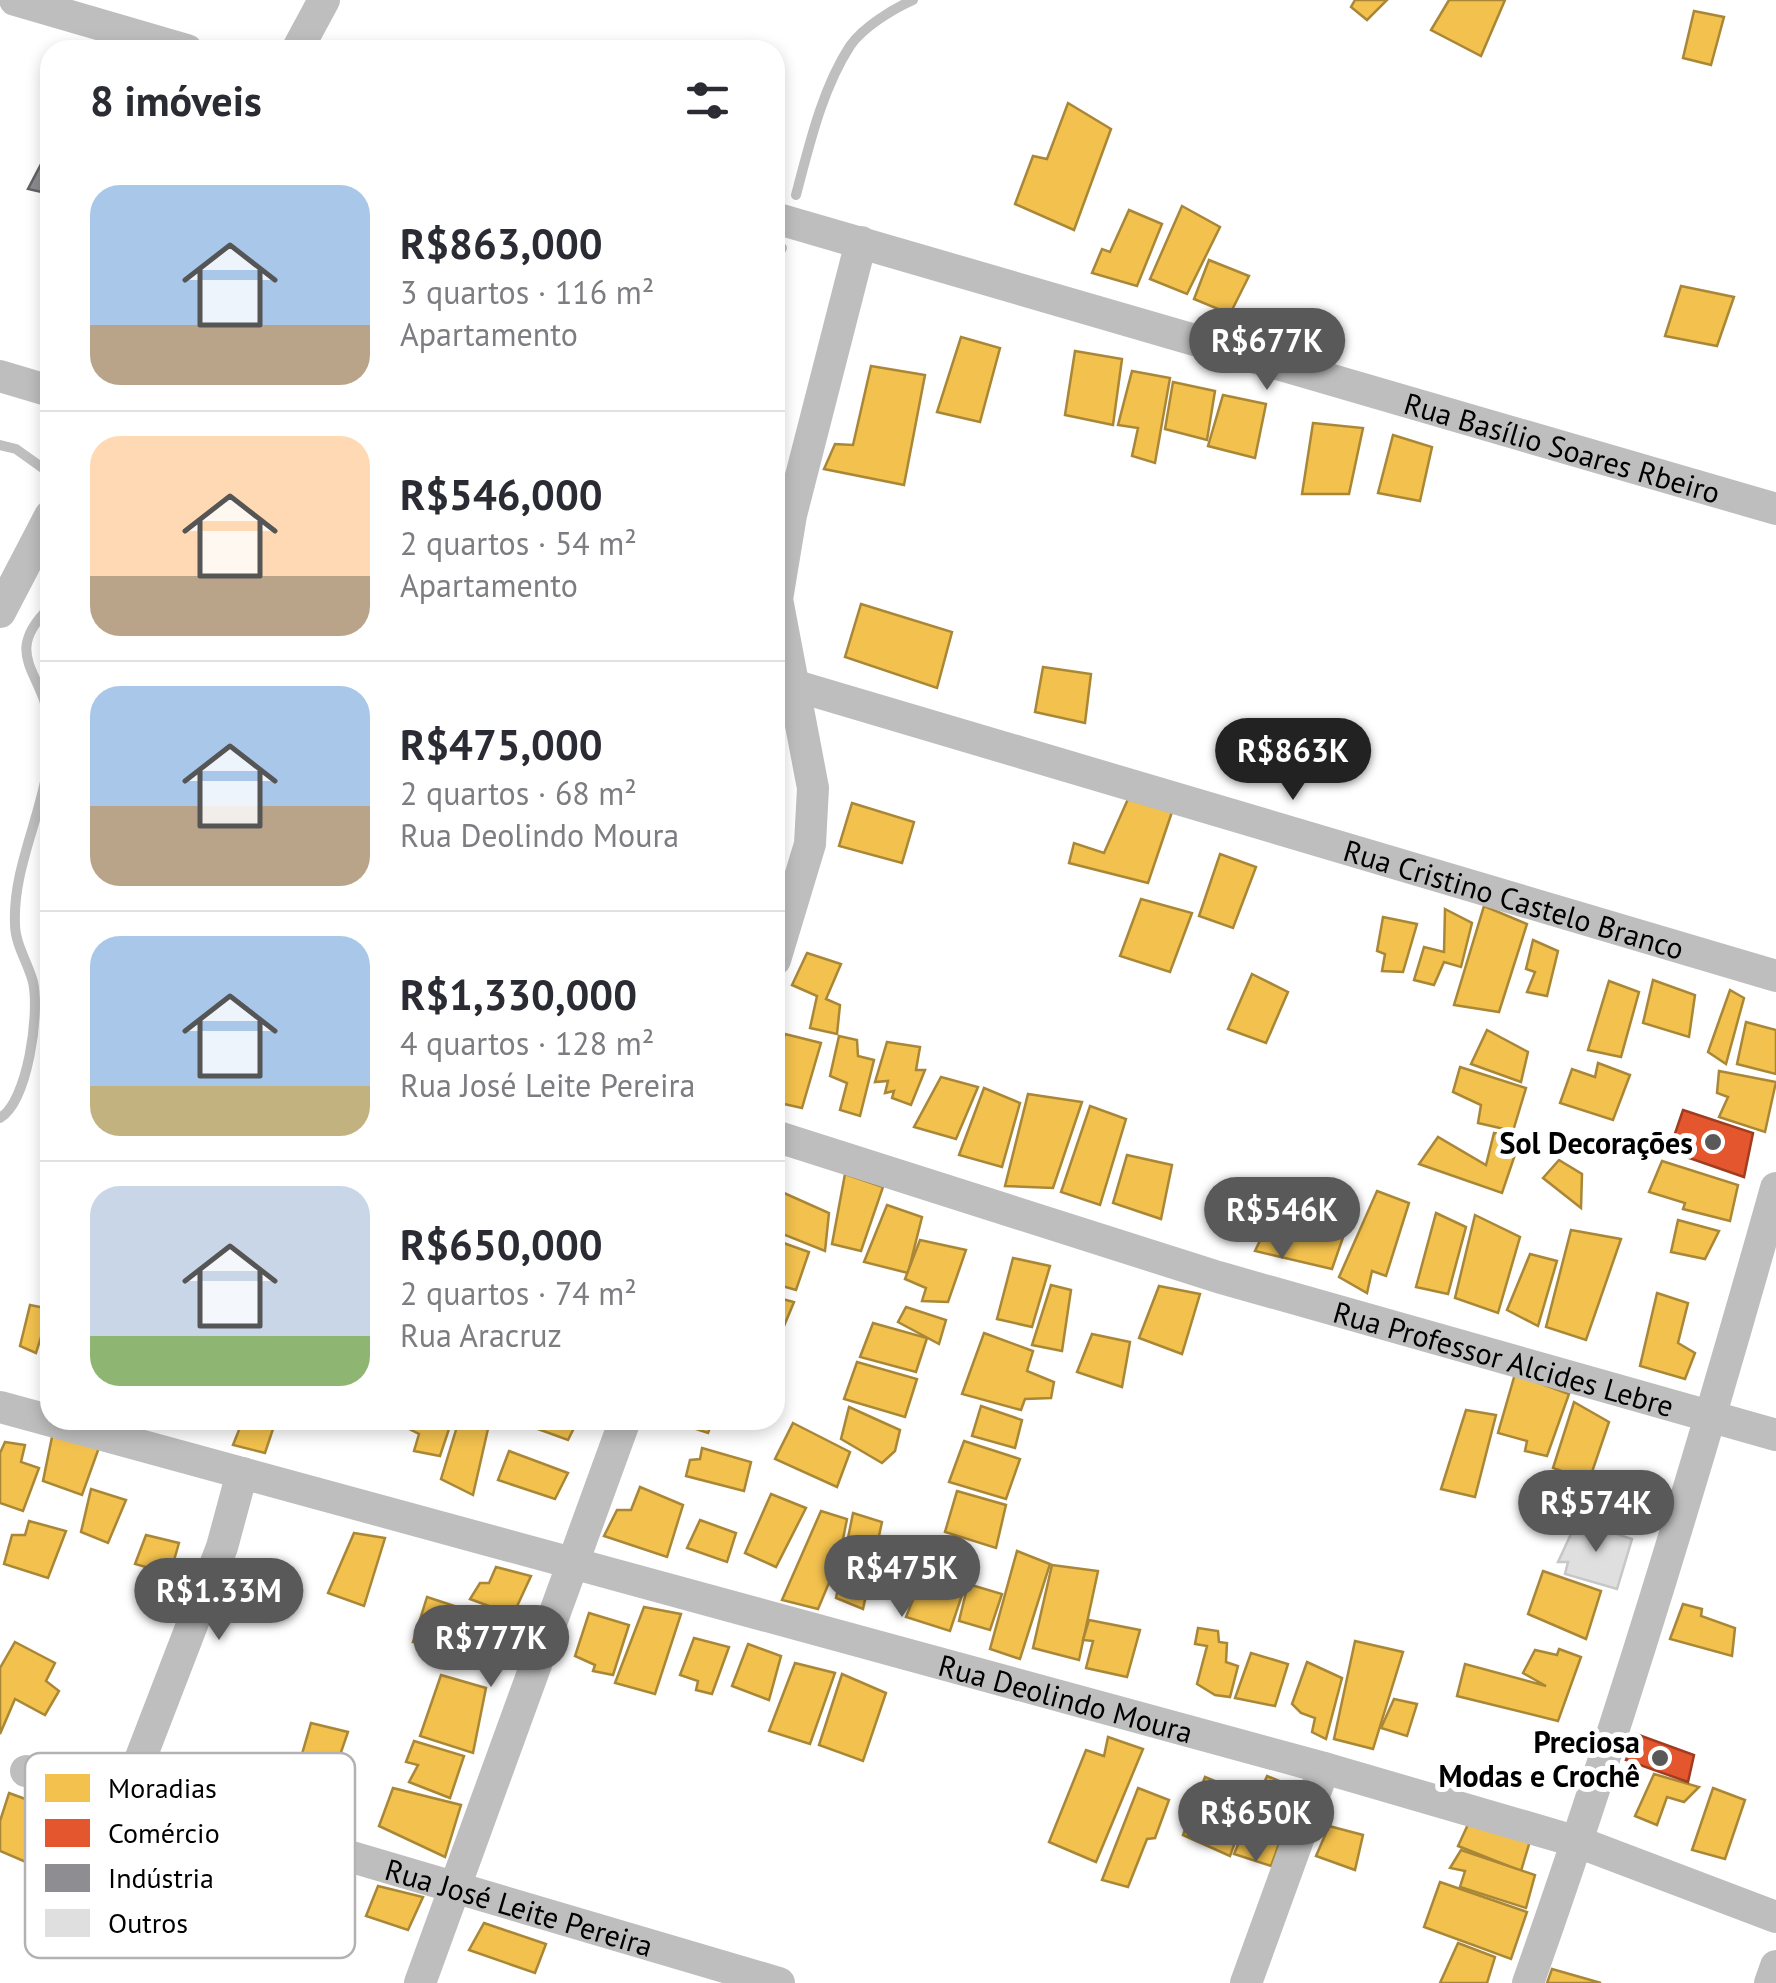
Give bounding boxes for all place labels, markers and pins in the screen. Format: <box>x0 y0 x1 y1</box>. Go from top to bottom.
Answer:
pin: R$677K <box>1186 308 1348 393</box>
pin: R$863K <box>1212 718 1374 803</box>
place label: Sol Decorações <box>1500 1123 1693 1162</box>
marker: Sol Decorações <box>1702 1131 1724 1153</box>
pin: R$546K <box>1201 1177 1363 1262</box>
pin: R$574K <box>1515 1470 1677 1555</box>
pin: R$475K <box>821 1535 983 1620</box>
pin: R$1.33M <box>127 1558 311 1643</box>
pin: R$777K <box>410 1605 572 1690</box>
place label: Preciosa Modas e Crochê <box>1438 1722 1640 1795</box>
marker: Preciosa Modas e Crochê <box>1649 1747 1671 1769</box>
pin: R$650K <box>1175 1780 1337 1865</box>

